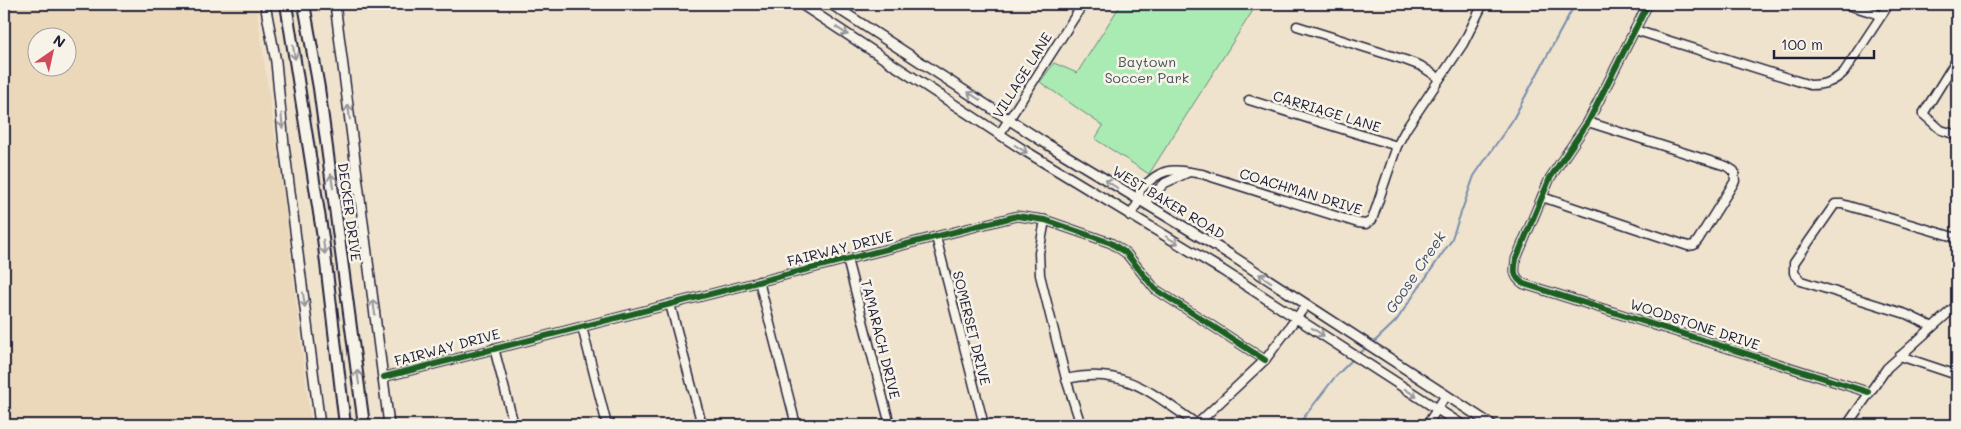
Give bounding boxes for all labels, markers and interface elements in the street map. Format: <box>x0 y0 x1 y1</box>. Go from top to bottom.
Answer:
one-way arrow <box>834 26 848 36</box>
north arrow <box>28 28 78 78</box>
street label: VILLAGE LANE <box>988 28 1056 122</box>
scale bar <box>1774 28 1874 60</box>
text: N <box>50 30 69 52</box>
text: 100 m <box>1781 34 1823 54</box>
one-way arrow <box>290 43 300 59</box>
park label: Baytown Soccer Park <box>1105 52 1189 87</box>
street label: CARRIAGE LANE <box>1271 86 1383 136</box>
one-way arrow <box>968 91 982 101</box>
one-way arrow <box>344 104 354 120</box>
one-way arrow <box>277 113 287 129</box>
one-way arrow <box>1014 144 1028 154</box>
street label: DECKER DRIVE <box>334 161 366 263</box>
street label: WEST BAKER ROAD <box>1109 161 1229 243</box>
street label: COACHMAN DRIVE <box>1237 163 1365 219</box>
one-way arrow <box>327 173 337 189</box>
one-way arrow <box>1105 179 1119 189</box>
street label: FAIRWAY DRIVE <box>785 226 895 270</box>
water label: Goose Creek <box>1380 226 1450 317</box>
one-way arrow <box>1165 236 1179 246</box>
one-way arrow <box>319 239 329 255</box>
street label: SOMERSET DRIVE <box>949 269 995 387</box>
one-way arrow <box>1258 272 1272 283</box>
street label: TAMARACH DRIVE <box>857 277 905 401</box>
one-way arrow <box>300 291 310 307</box>
street label: WOODSTONE DRIVE <box>1628 294 1762 354</box>
one-way arrow <box>369 300 379 316</box>
street label: FAIRWAY DRIVE <box>392 324 502 370</box>
one-way arrow <box>1311 327 1325 337</box>
one-way arrow <box>353 369 363 385</box>
one-way arrow <box>1404 388 1418 398</box>

